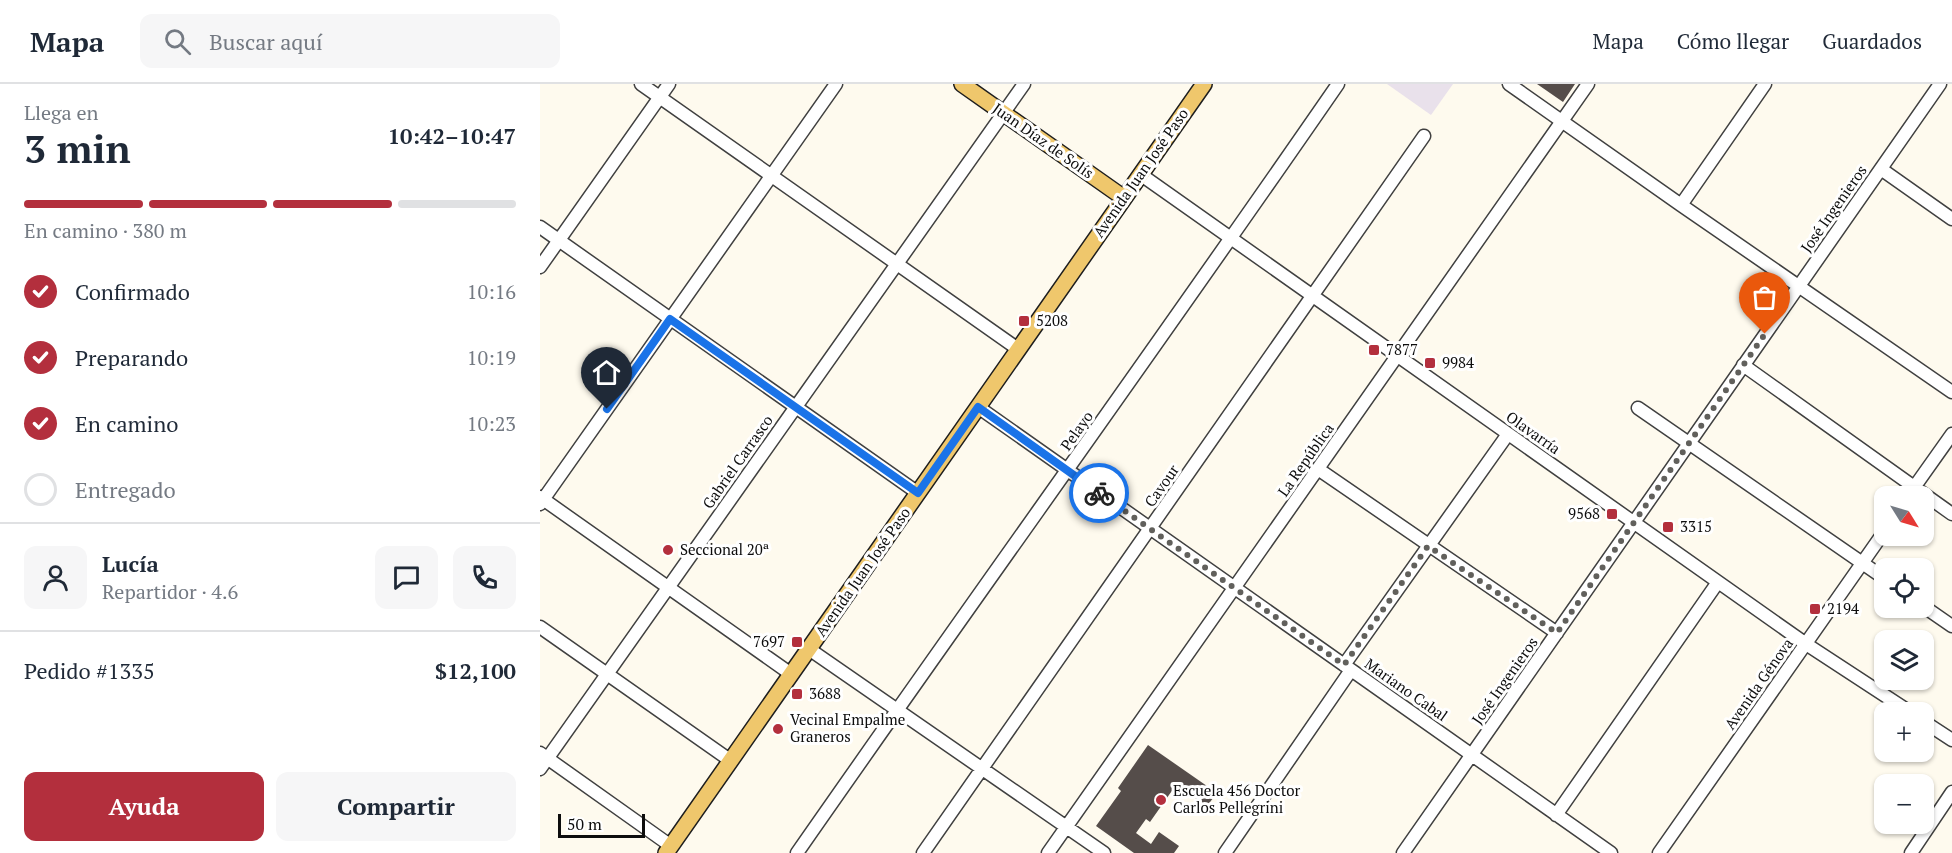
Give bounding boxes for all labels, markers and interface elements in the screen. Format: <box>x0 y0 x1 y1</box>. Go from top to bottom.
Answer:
search box <box>140 14 560 68</box>
text: Mapa <box>30 23 104 60</box>
icon: search <box>161 25 194 58</box>
text: Buscar aquí <box>209 27 323 56</box>
text: Mapa <box>1592 27 1644 55</box>
text: Cómo llegar <box>1677 27 1789 55</box>
text: Guardados <box>1822 27 1922 55</box>
street label: Juan Díaz de Solís <box>989 98 1098 182</box>
text: Llega en <box>24 99 98 126</box>
street label: Avenida Juan José Paso <box>1088 104 1192 241</box>
text: 10:42–10:47 <box>388 121 516 150</box>
text: 3 min <box>24 122 131 174</box>
street label: José Ingenieros <box>1796 161 1871 256</box>
text: En camino · 380 m <box>24 217 187 244</box>
pin <box>1739 272 1790 334</box>
icon: check <box>24 275 57 308</box>
text: Confirmado <box>75 277 190 306</box>
text: 10:16 <box>467 278 516 305</box>
icon: bag <box>1748 281 1781 314</box>
place label: 5208 <box>1036 310 1068 330</box>
marker: 5208 <box>1017 314 1031 328</box>
place label: 7877 <box>1386 339 1418 359</box>
icon: check <box>24 341 57 374</box>
text: Preparando <box>75 343 188 372</box>
marker: 7877 <box>1367 343 1381 357</box>
text: 10:19 <box>467 344 516 371</box>
pin <box>581 347 632 409</box>
place label: 9984 <box>1442 352 1474 372</box>
icon: home <box>590 356 623 389</box>
marker: 9984 <box>1423 356 1437 370</box>
street label: Olavarría <box>1502 406 1565 458</box>
icon: check <box>24 407 57 440</box>
street label: Pelayo <box>1055 407 1097 454</box>
text: En camino <box>75 409 178 438</box>
text: 10:23 <box>467 410 516 437</box>
street label: Gabriel Carrasco <box>697 411 777 512</box>
street label: La República <box>1273 418 1338 500</box>
street label: Cavour <box>1139 460 1183 511</box>
courier <box>1069 463 1129 523</box>
text: Entregado <box>75 475 176 504</box>
icon: bike <box>1083 477 1116 510</box>
north arrow <box>1874 486 1934 546</box>
map controls <box>1874 486 1934 834</box>
street label: Avenida Juan José Paso <box>810 503 914 640</box>
place label: 9568 <box>1568 503 1600 523</box>
marker: 9568 <box>1605 507 1619 521</box>
place label: 3315 <box>1680 516 1712 536</box>
marker: 3315 <box>1661 520 1675 534</box>
place label: Seccional 20ª <box>680 539 769 559</box>
marker: Seccional 20ª <box>661 543 675 557</box>
button: person <box>24 546 87 609</box>
button: chat <box>375 546 438 609</box>
button: phone <box>453 546 516 609</box>
text: Lucía <box>102 549 159 578</box>
button: locate <box>1874 558 1934 618</box>
text: Repartidor · 4.6 <box>102 578 238 605</box>
place label: 2194 <box>1827 598 1859 618</box>
marker: 2194 <box>1808 602 1822 616</box>
button: layers <box>1874 630 1934 690</box>
place label: 7697 <box>753 631 785 651</box>
street label: José Ingenieros <box>1467 633 1542 728</box>
street label: Avenida Génova <box>1719 634 1797 733</box>
marker: 7697 <box>790 635 804 649</box>
street label: Mariano Cabal <box>1361 653 1452 725</box>
text: Pedido #1335 <box>24 656 155 685</box>
text: $12,100 <box>435 656 516 685</box>
place label: 3688 <box>809 683 841 703</box>
marker: 3688 <box>790 687 804 701</box>
button: + <box>1874 702 1934 762</box>
place label: Vecinal Empalme Graneros <box>790 709 905 746</box>
marker: Vecinal Empalme Graneros <box>771 722 785 736</box>
button: Ayuda <box>24 772 264 841</box>
button: Compartir <box>276 772 516 841</box>
button: − <box>1874 774 1934 834</box>
place label: Escuela 456 Doctor Carlos Pellegrini <box>1173 780 1300 817</box>
marker: Escuela 456 Doctor Carlos Pellegrini <box>1154 793 1168 807</box>
scale bar <box>558 811 645 838</box>
text: 50 m <box>567 813 602 835</box>

